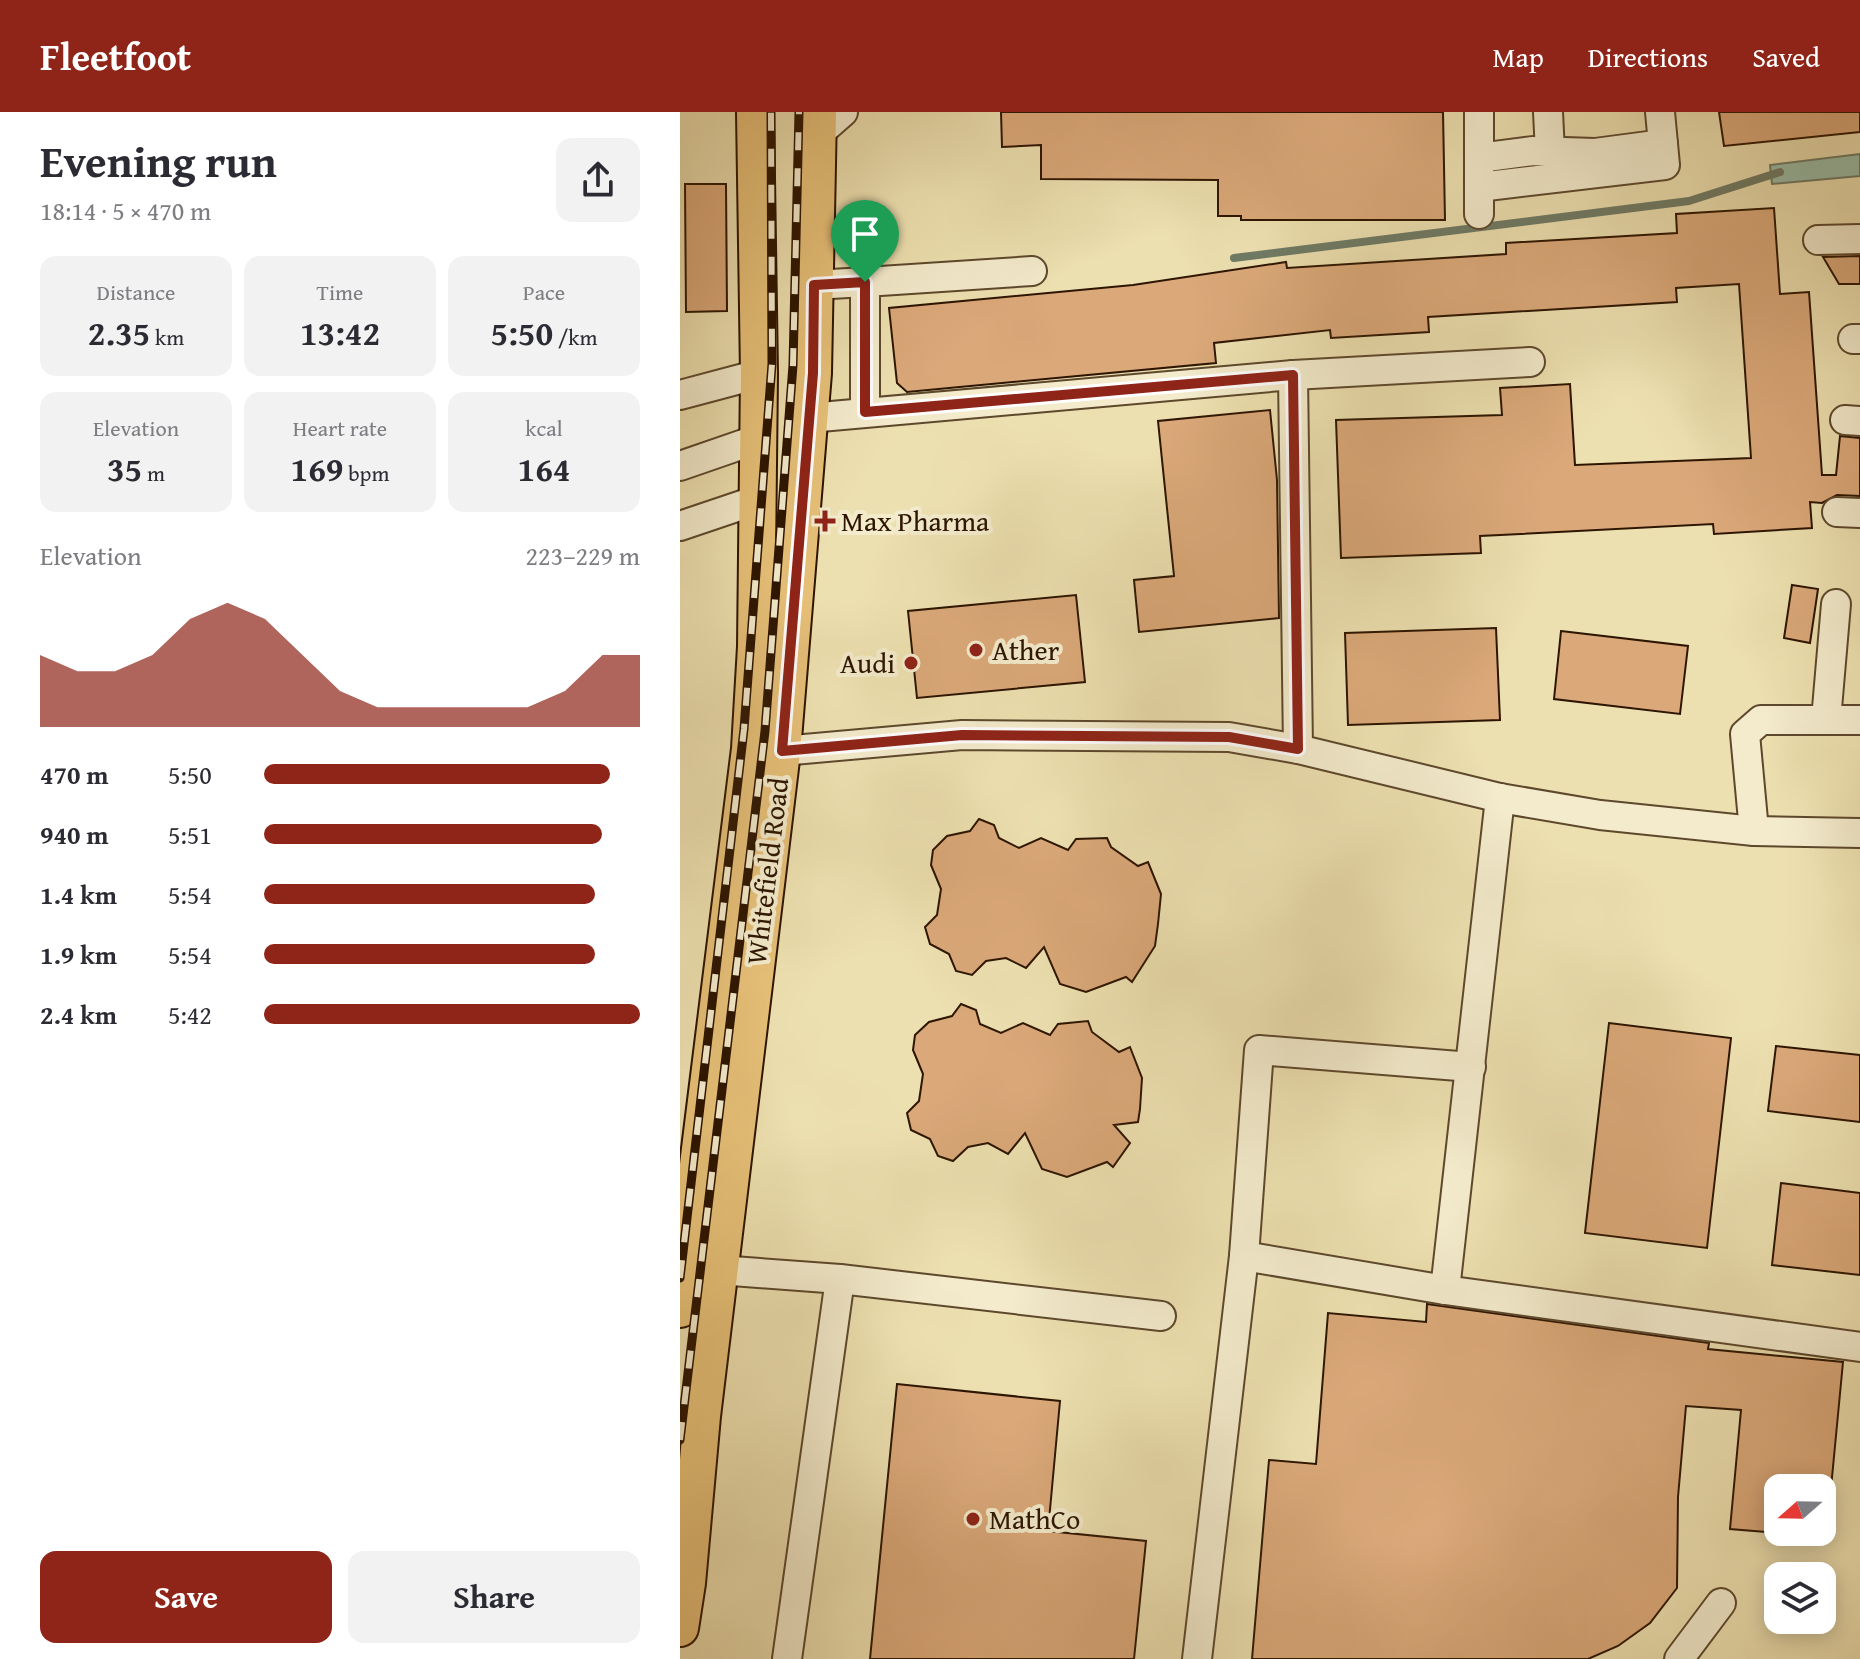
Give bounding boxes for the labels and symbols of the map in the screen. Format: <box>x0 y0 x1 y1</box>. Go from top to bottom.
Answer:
pin <box>831 200 899 282</box>
place label: Max Pharma <box>841 500 990 541</box>
marker: Max Pharma <box>816 512 834 530</box>
place label: Ather <box>992 629 1060 670</box>
marker: Ather <box>967 641 985 659</box>
place label: Audi <box>840 642 895 683</box>
marker: Audi <box>902 654 920 672</box>
street label: Whitefield Road <box>735 775 798 967</box>
north arrow <box>1764 1474 1836 1546</box>
place label: MathCo <box>989 1498 1080 1539</box>
marker: MathCo <box>964 1510 982 1528</box>

